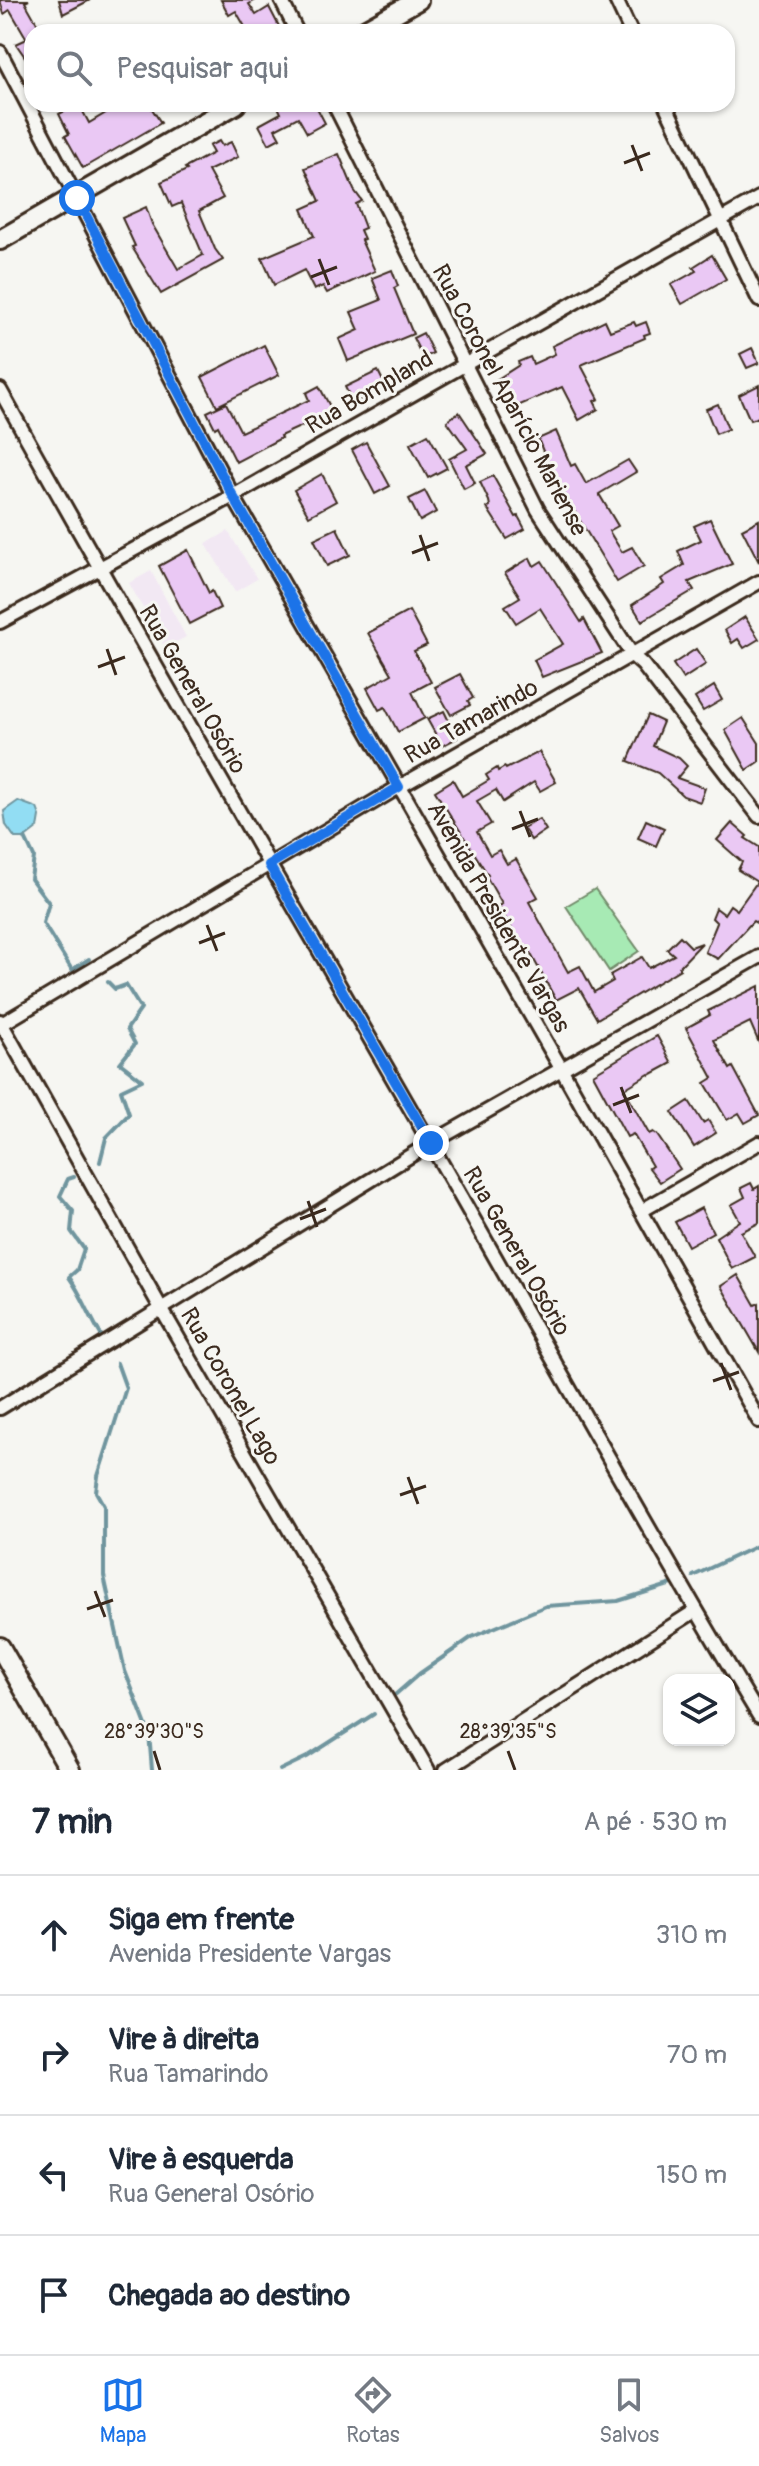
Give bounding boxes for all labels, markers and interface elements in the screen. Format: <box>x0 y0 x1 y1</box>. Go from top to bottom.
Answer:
search box <box>24 24 735 112</box>
icon: search <box>52 46 96 90</box>
text: Pesquisar aqui <box>116 50 288 87</box>
route start <box>59 180 95 216</box>
street label: Rua Coronel Aparício Mariense <box>426 260 594 541</box>
street label: Rua Bompland <box>300 344 438 441</box>
street label: Rua General Osório <box>132 600 253 779</box>
street label: Rua Tamarindo <box>399 673 543 770</box>
street label: Avenida Presidente Vargas <box>421 797 577 1038</box>
route end <box>413 1125 449 1161</box>
street label: Rua General Osório <box>456 1162 577 1341</box>
street label: Rua Coronel Lago <box>174 1302 287 1470</box>
map controls <box>663 1674 735 1746</box>
button: layers <box>663 1674 735 1746</box>
text: 28°39'30"S <box>104 1719 204 1744</box>
text: 28°39'35"S <box>459 1719 557 1744</box>
text: 7 min <box>32 1801 113 1844</box>
text: A pé · 530 m <box>584 1806 727 1838</box>
text: Siga em frente <box>108 1901 294 1938</box>
icon: ahead <box>32 1913 76 1957</box>
text: 310 m <box>656 1919 727 1951</box>
text: Avenida Presidente Vargas <box>108 1938 391 1970</box>
text: Vire à direita <box>108 2021 259 2058</box>
icon: right <box>32 2033 76 2077</box>
text: 70 m <box>667 2039 727 2071</box>
text: Rua Tamarindo <box>108 2058 269 2090</box>
text: Vire à esquerda <box>108 2141 294 2178</box>
icon: left <box>32 2153 76 2197</box>
text: 150 m <box>656 2159 727 2191</box>
text: Rua General Osório <box>108 2178 314 2210</box>
icon: arrive <box>32 2273 76 2317</box>
text: Chegada ao destino <box>108 2277 350 2314</box>
tab: Mapa <box>100 2373 147 2449</box>
tab: Rotas <box>346 2373 400 2449</box>
tab: Salvos <box>599 2373 659 2449</box>

